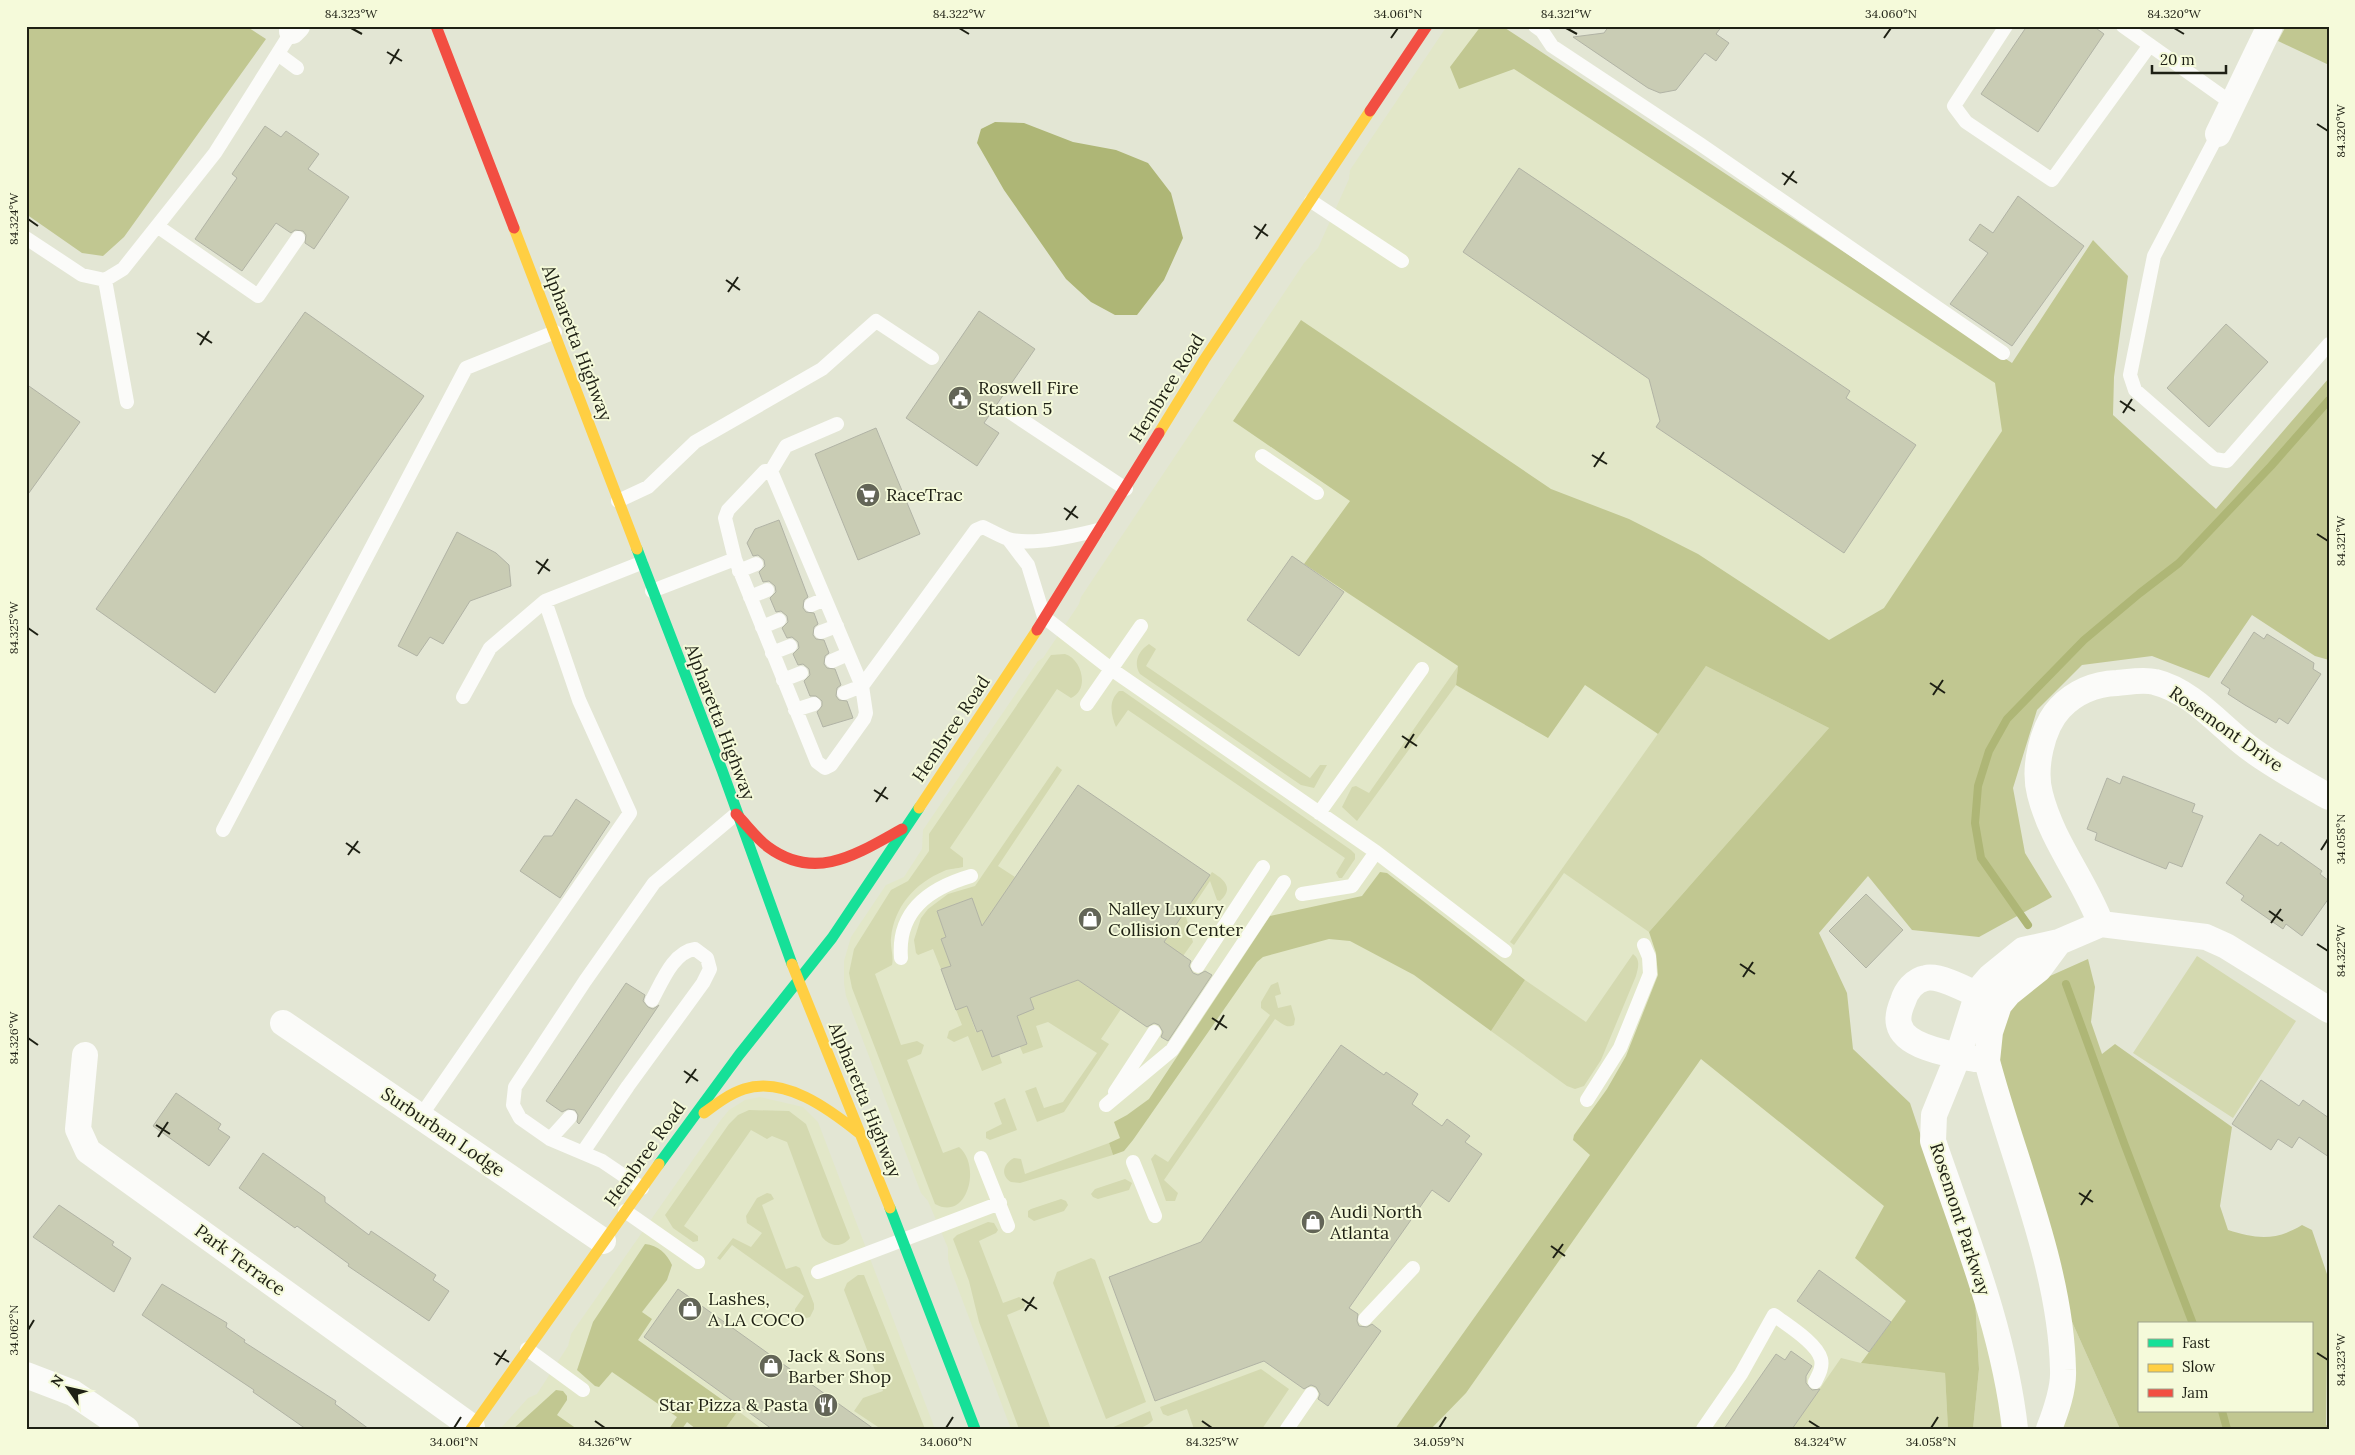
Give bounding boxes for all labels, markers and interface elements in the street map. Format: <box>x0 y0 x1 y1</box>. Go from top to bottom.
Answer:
text: 84.323°W <box>325 6 378 21</box>
text: 84.322°W <box>933 6 986 21</box>
text: 34.061°N <box>1374 6 1422 21</box>
text: 84.321°W <box>1541 6 1592 21</box>
text: 34.060°N <box>1865 6 1917 21</box>
text: 84.320°W <box>2147 6 2202 21</box>
scale bar <box>2152 42 2226 74</box>
text: 20 m <box>2160 50 2195 69</box>
text: 84.320°W <box>2333 103 2348 158</box>
text: 84.324°W <box>6 192 21 245</box>
street label: Alpharetta Highway <box>537 261 618 425</box>
street label: Hembree Road <box>1124 329 1209 446</box>
place label: Roswell Fire Station 5 <box>978 376 1079 420</box>
public building icon: Roswell Fire Station 5 <box>947 385 973 411</box>
supermarket icon: RaceTrac <box>855 482 881 508</box>
place label: RaceTrac <box>886 483 963 506</box>
text: 84.321°W <box>2333 515 2348 566</box>
text: 84.325°W <box>6 601 21 654</box>
street label: Alpharetta Highway <box>680 640 761 804</box>
street label: Hembree Road <box>907 671 995 786</box>
street label: Rosemont Drive <box>2165 681 2288 777</box>
text: 34.058°N <box>2333 814 2348 864</box>
place label: Nalley Luxury Collision Center <box>1108 897 1243 941</box>
shop icon: Nalley Luxury Collision Center <box>1077 906 1103 932</box>
text: 84.322°W <box>2333 924 2348 977</box>
text: 84.326°W <box>6 1010 21 1065</box>
street label: Alpharetta Highway <box>823 1018 907 1181</box>
street label: Surburban Lodge <box>377 1082 510 1182</box>
street label: Hembree Road <box>599 1097 690 1210</box>
street label: Rosemont Parkway <box>1925 1140 1996 1299</box>
place label: Audi North Atlanta <box>1329 1200 1423 1244</box>
shop icon: Audi North Atlanta <box>1300 1209 1326 1235</box>
street label: Park Terrace <box>190 1219 290 1300</box>
place label: Lashes, A LA COCO <box>707 1287 804 1331</box>
shop icon: Lashes, A LA COCO <box>677 1296 703 1322</box>
text: 34.062°N <box>6 1305 21 1355</box>
legend <box>2138 1322 2312 1412</box>
text: Fast <box>2182 1333 2210 1352</box>
text: 84.323°W <box>2333 1333 2348 1386</box>
place label: Jack & Sons Barber Shop <box>787 1344 891 1388</box>
shop icon: Jack & Sons Barber Shop <box>758 1353 784 1379</box>
text: Slow <box>2182 1357 2215 1376</box>
north arrow <box>42 1362 92 1412</box>
text: N <box>47 1371 68 1390</box>
text: Jam <box>2181 1383 2209 1402</box>
restaurant icon: Star Pizza & Pasta <box>813 1392 839 1418</box>
place label: Star Pizza & Pasta <box>659 1393 808 1416</box>
text: 34.061°N <box>430 1434 478 1449</box>
text: 84.326°W <box>578 1434 633 1449</box>
text: 34.060°N <box>920 1434 972 1449</box>
text: 84.325°W <box>1186 1434 1239 1449</box>
text: 34.059°N <box>1414 1434 1464 1449</box>
text: 84.324°W <box>1794 1434 1847 1449</box>
text: 34.058°N <box>1906 1434 1956 1449</box>

